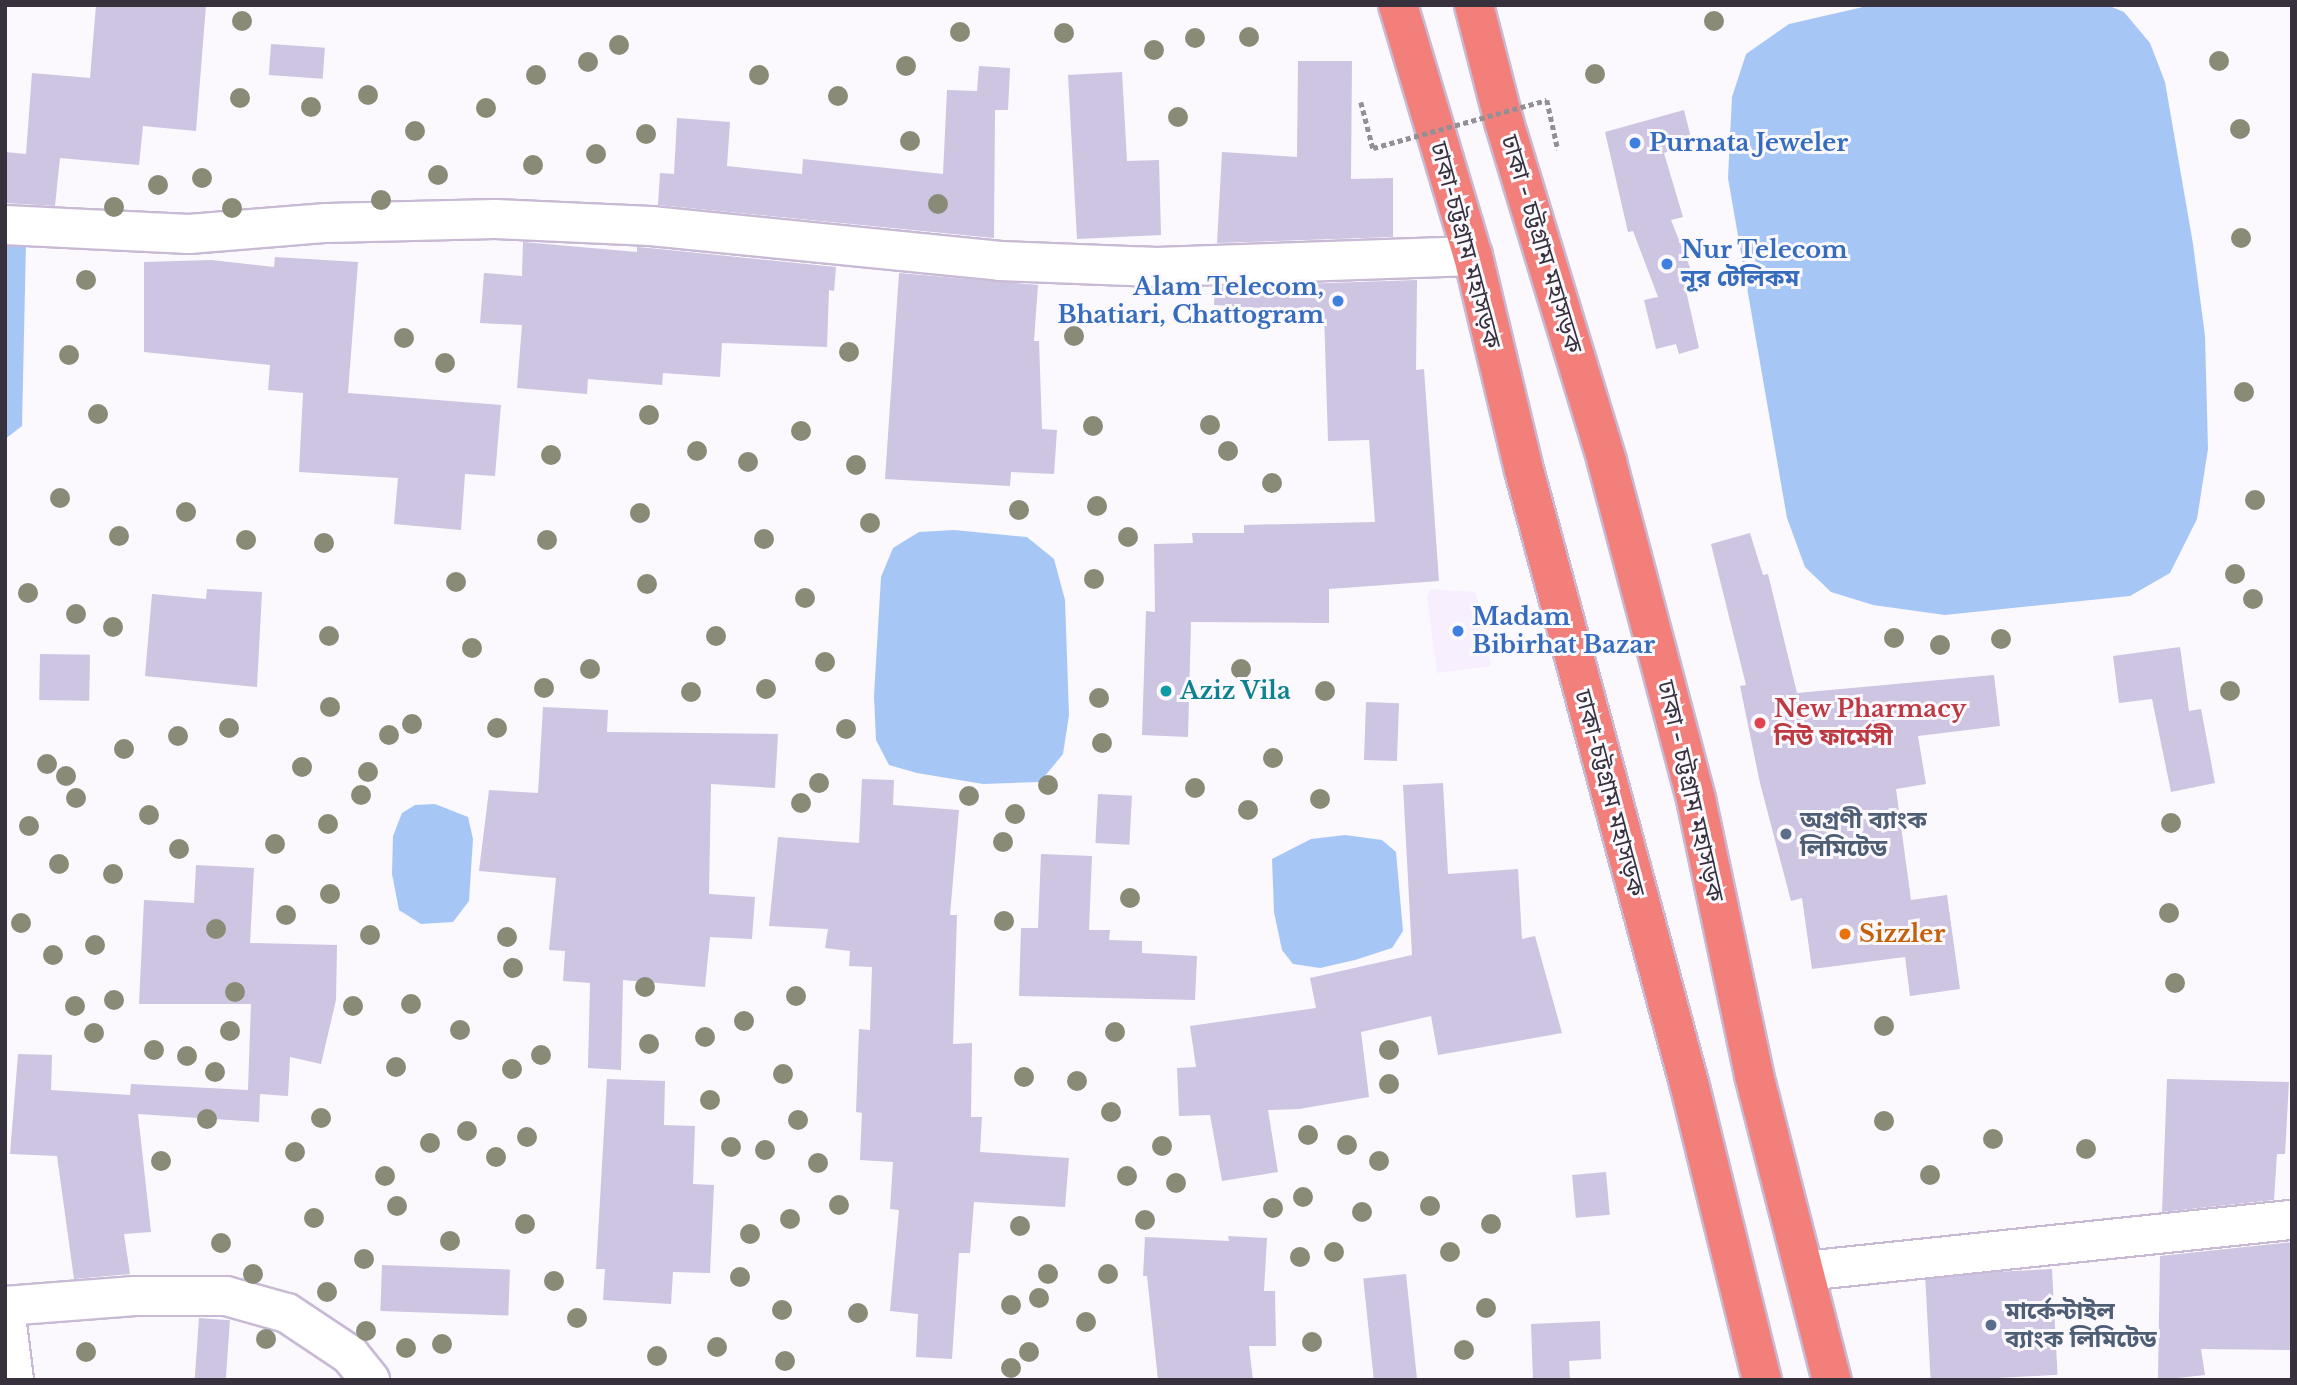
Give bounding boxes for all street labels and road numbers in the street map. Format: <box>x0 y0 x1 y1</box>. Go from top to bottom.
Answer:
street label: ঢাকা - চট্টগ্রাম মহাসড়ক <box>1495 131 1589 357</box>
street label: ঢাকা-চট্টগ্রাম মহাসড়ক <box>1425 139 1507 351</box>
street label: ঢাকা - চট্টগ্রাম মহাসড়ক <box>1651 677 1731 905</box>
street label: ঢাকা-চট্টগ্রাম মহাসড়ক <box>1569 687 1651 899</box>

